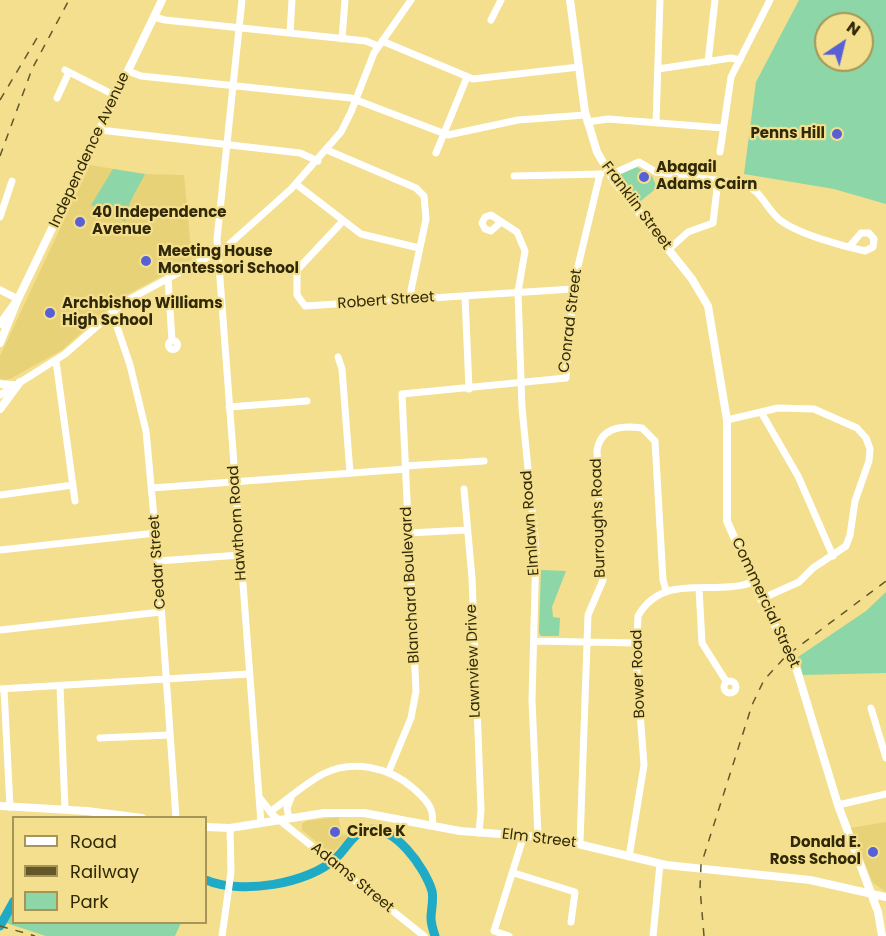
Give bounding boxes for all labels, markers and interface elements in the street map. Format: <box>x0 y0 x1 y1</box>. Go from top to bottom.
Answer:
north arrow <box>814 12 874 72</box>
text: N <box>842 16 865 41</box>
street label: Independence Avenue <box>46 69 134 231</box>
place label: Penns Hill <box>750 125 825 143</box>
marker: Penns Hill <box>830 127 844 141</box>
street label: Franklin Street <box>597 158 675 254</box>
place label: Abagail Adams Cairn <box>656 159 757 194</box>
marker: Abagail Adams Cairn <box>637 170 651 184</box>
place label: 40 Independence Avenue <box>92 204 226 239</box>
marker: 40 Independence Avenue <box>73 215 87 229</box>
place label: Meeting House Montessori School <box>158 243 299 278</box>
marker: Meeting House Montessori School <box>139 254 153 268</box>
street label: Conrad Street <box>556 268 586 374</box>
street label: Robert Street <box>337 289 435 313</box>
place label: Archbishop Williams High School <box>62 295 223 330</box>
marker: Archbishop Williams High School <box>43 306 57 320</box>
street label: Burroughs Road <box>588 458 610 578</box>
street label: Hawthorn Road <box>225 465 251 581</box>
street label: Elmlawn Road <box>518 470 544 576</box>
street label: Blanchard Boulevard <box>398 506 424 664</box>
street label: Cedar Street <box>146 514 170 610</box>
street label: Commercial Street <box>727 535 803 671</box>
street label: Lawnview Drive <box>463 604 485 718</box>
street label: Bower Road <box>628 629 650 719</box>
legend <box>12 816 207 924</box>
place label: Circle K <box>347 823 406 841</box>
marker: Circle K <box>328 825 342 839</box>
street label: Elm Street <box>501 826 577 852</box>
text: Road <box>70 829 117 854</box>
place label: Donald E. Ross School <box>770 834 861 869</box>
street label: Adams Street <box>307 839 397 917</box>
marker: Donald E. Ross School <box>866 845 880 859</box>
text: Railway <box>70 859 139 884</box>
text: Park <box>70 889 109 914</box>

